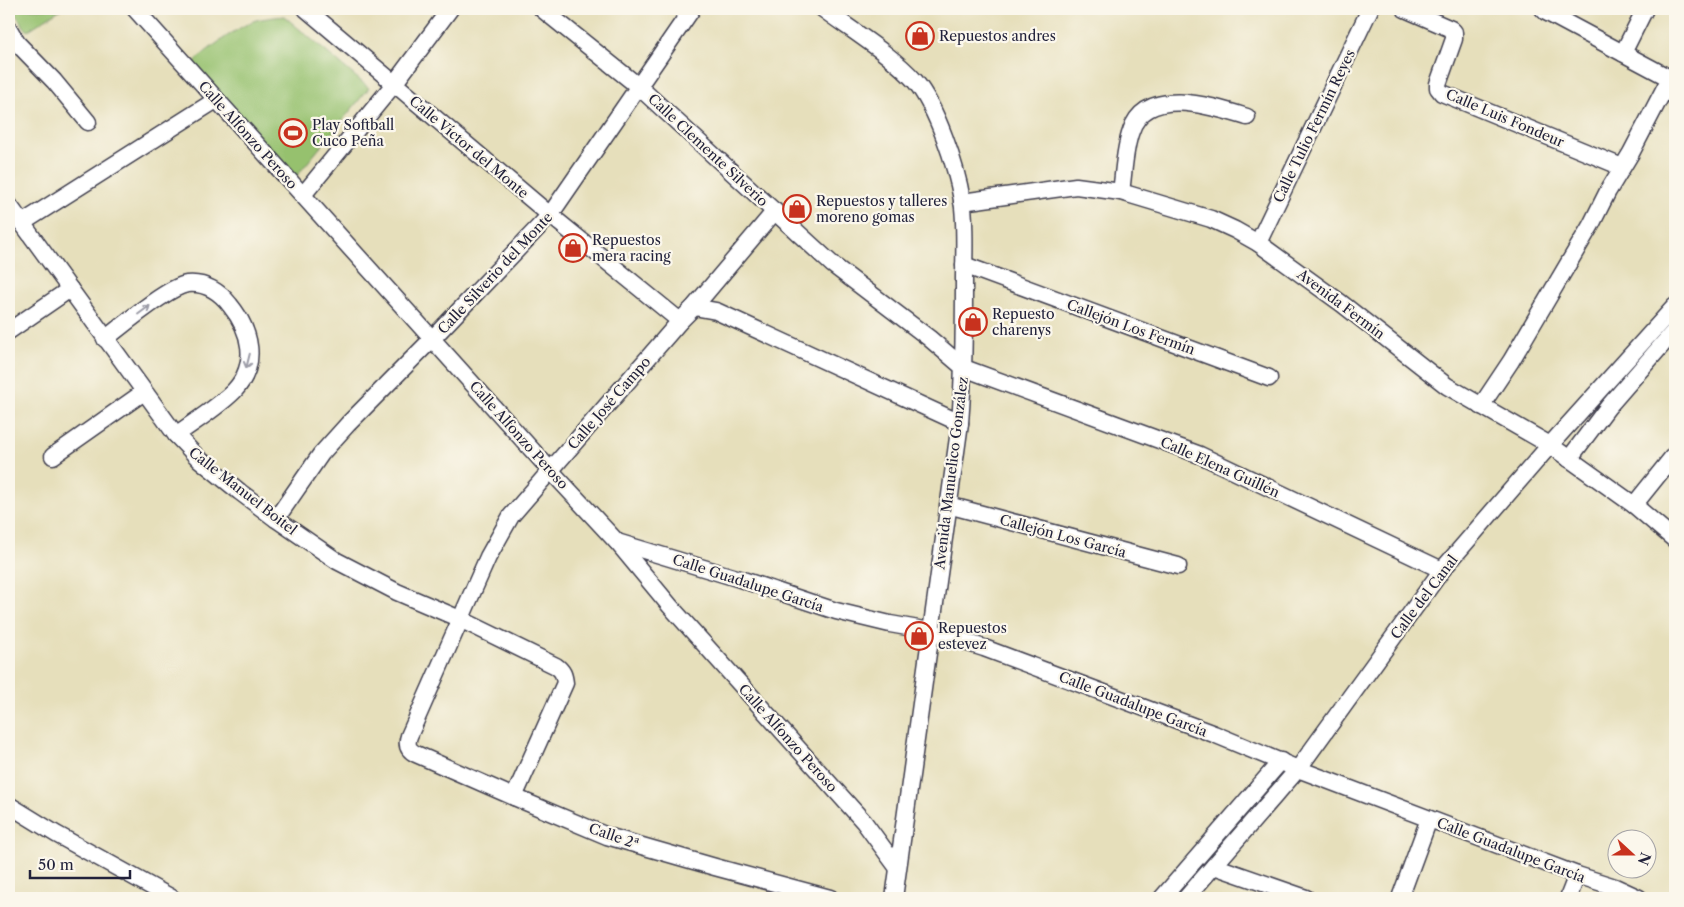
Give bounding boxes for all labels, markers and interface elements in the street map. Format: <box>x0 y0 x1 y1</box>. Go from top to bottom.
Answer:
shop icon: Repuestos andres <box>905 21 935 51</box>
place label: Repuestos andres <box>939 27 1056 45</box>
street label: Calle Tulio Fermín Reyes <box>1269 46 1359 206</box>
street label: Calle Alfonzo Peroso <box>195 77 301 193</box>
street label: Calle Luis Fondeur <box>1443 85 1567 151</box>
street label: Calle Clemente Silverio <box>644 90 772 210</box>
street label: Calle Víctor del Monte <box>406 92 532 202</box>
place label: Play Softball Cuco Peña <box>312 116 394 150</box>
sports icon: Play Softball Cuco Peña <box>278 118 308 148</box>
place label: Repuestos y talleres moreno gomas <box>816 192 947 226</box>
shop icon: Repuestos y talleres moreno gomas <box>782 194 812 224</box>
street label: Calle Silverio del Monte <box>434 208 556 338</box>
place label: Repuestos mera racing <box>592 231 671 265</box>
shop icon: Repuestos mera racing <box>558 233 588 263</box>
street label: Avenida Fermín <box>1293 265 1389 343</box>
street label: Callejón Los Fermín <box>1064 295 1198 359</box>
one-way arrow <box>137 304 150 315</box>
place label: Repuesto charenys <box>992 305 1055 339</box>
shop icon: Repuesto charenys <box>958 307 988 337</box>
one-way arrow <box>243 353 252 369</box>
street label: Calle José Campo <box>564 353 654 453</box>
street label: Avenida Manuelico González <box>930 376 972 571</box>
street label: Calle Alfonzo Peroso <box>466 377 572 493</box>
street label: Calle Elena Guillén <box>1158 433 1283 501</box>
street label: Calle Manuel Boitel <box>185 443 301 539</box>
street label: Callejón Los García <box>998 510 1129 562</box>
street label: Calle Guadalupe García <box>670 550 826 616</box>
street label: Calle del Canal <box>1386 551 1462 643</box>
place label: Repuestos estevez <box>938 619 1007 653</box>
shop icon: Repuestos estevez <box>904 621 934 651</box>
street label: Calle Guadalupe García <box>1056 667 1210 741</box>
street label: Calle Alfonzo Peroso <box>735 680 841 796</box>
street label: Calle Guadalupe García <box>1434 813 1588 887</box>
street label: Calle 2ª <box>587 819 642 853</box>
north arrow <box>1606 830 1656 880</box>
scale bar <box>30 847 130 879</box>
text: N <box>1634 850 1655 868</box>
text: 50 m <box>38 855 74 874</box>

